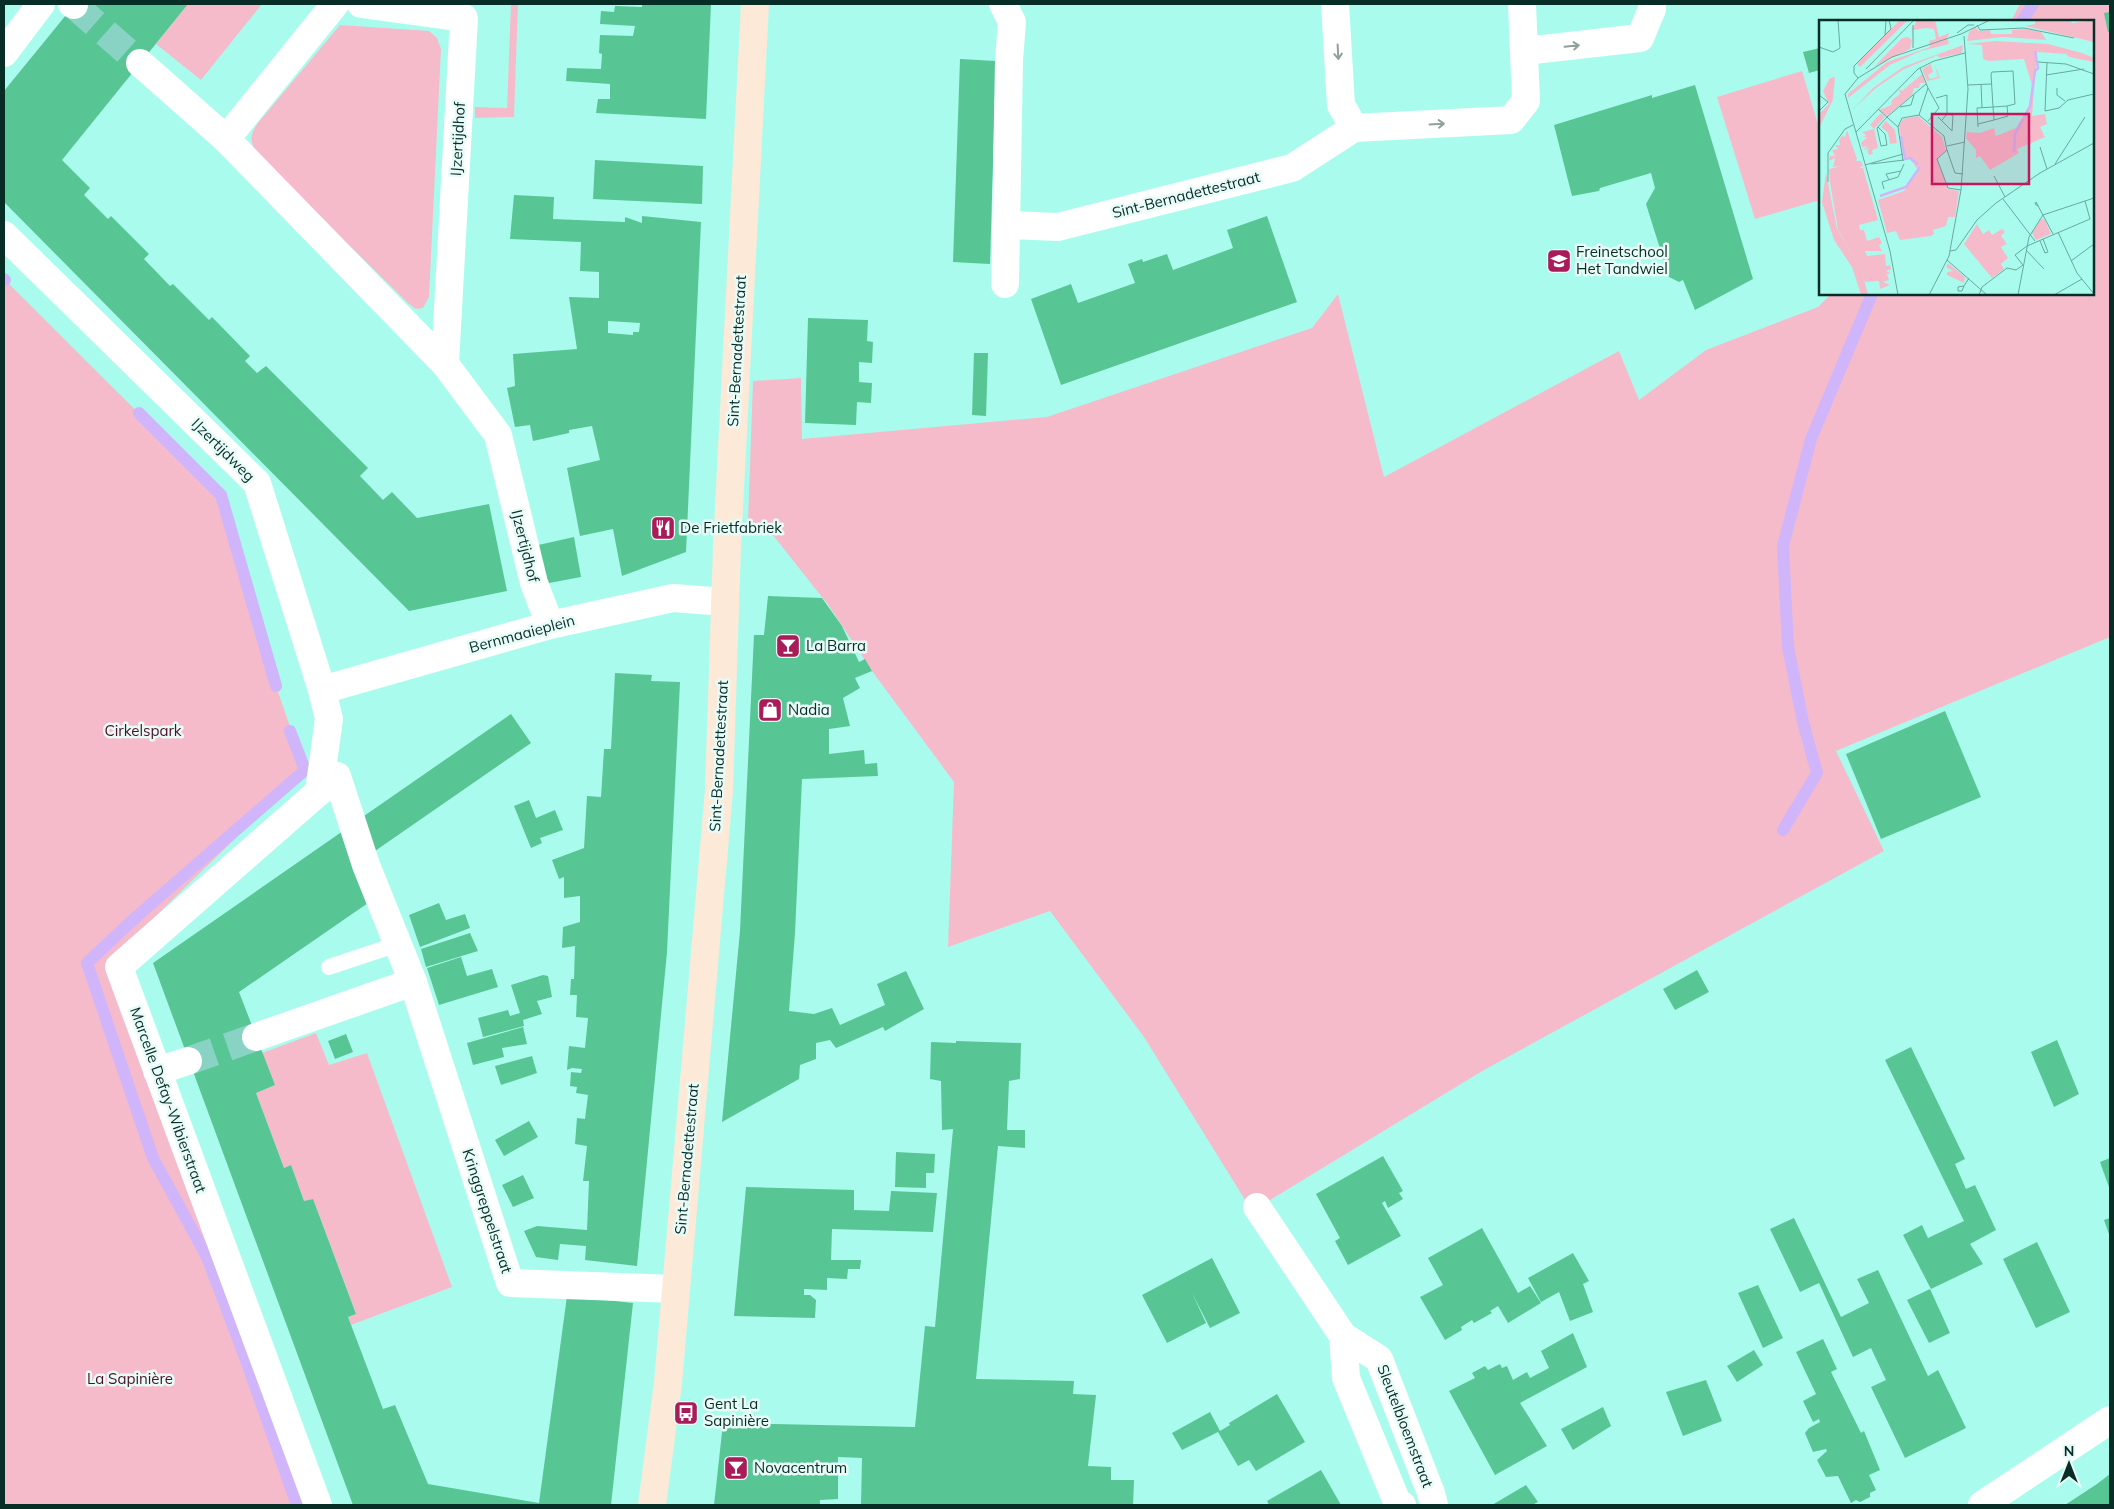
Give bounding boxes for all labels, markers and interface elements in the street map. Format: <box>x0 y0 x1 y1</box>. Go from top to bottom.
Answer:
inset map <box>1819 20 2094 295</box>
one-way arrow <box>1564 41 1580 51</box>
one-way arrow <box>1333 44 1342 60</box>
street label: IJzertijdhof <box>446 101 469 177</box>
one-way arrow <box>1429 119 1445 128</box>
street label: Sint-Bernadettestraat <box>1110 167 1262 222</box>
place label: Freinetschool Het Tandwiel <box>1576 242 1668 278</box>
school or university icon: Freinetschool Het Tandwiel <box>1546 248 1572 274</box>
street label: Sint-Bernadettestraat <box>723 275 750 427</box>
street label: IJzertijdweg <box>188 414 259 485</box>
street label: IJzertijdhof <box>507 508 544 585</box>
restaurant icon: De Frietfabriek <box>650 515 676 541</box>
place label: De Frietfabriek <box>680 518 782 537</box>
street label: Bernmaaieplein <box>467 610 577 657</box>
bar icon: La Barra <box>775 633 801 659</box>
place label: La Barra <box>806 636 866 655</box>
street label: Sint-Bernadettestraat <box>705 680 732 832</box>
shop icon: Nadia <box>757 697 783 723</box>
place label: Nadia <box>788 700 830 719</box>
park label: Cirkelspark <box>104 721 182 740</box>
street label: Marcelle Defay-Wibierstraat <box>126 1004 211 1195</box>
street label: Sint-Bernadettestraat <box>670 1083 703 1235</box>
street label: Kringgreppelstraat <box>458 1146 517 1276</box>
street label: Sleutelbloemstraat <box>1373 1362 1438 1490</box>
park label: La Sapinière <box>87 1369 173 1388</box>
place label: Gent La Sapinière <box>704 1394 769 1430</box>
bus stop icon: Gent La Sapinière <box>673 1400 699 1426</box>
north arrow <box>2044 1439 2094 1489</box>
text: N <box>2064 1442 2074 1460</box>
bar icon: Novacentrum <box>723 1455 749 1481</box>
place label: Novacentrum <box>754 1458 847 1477</box>

